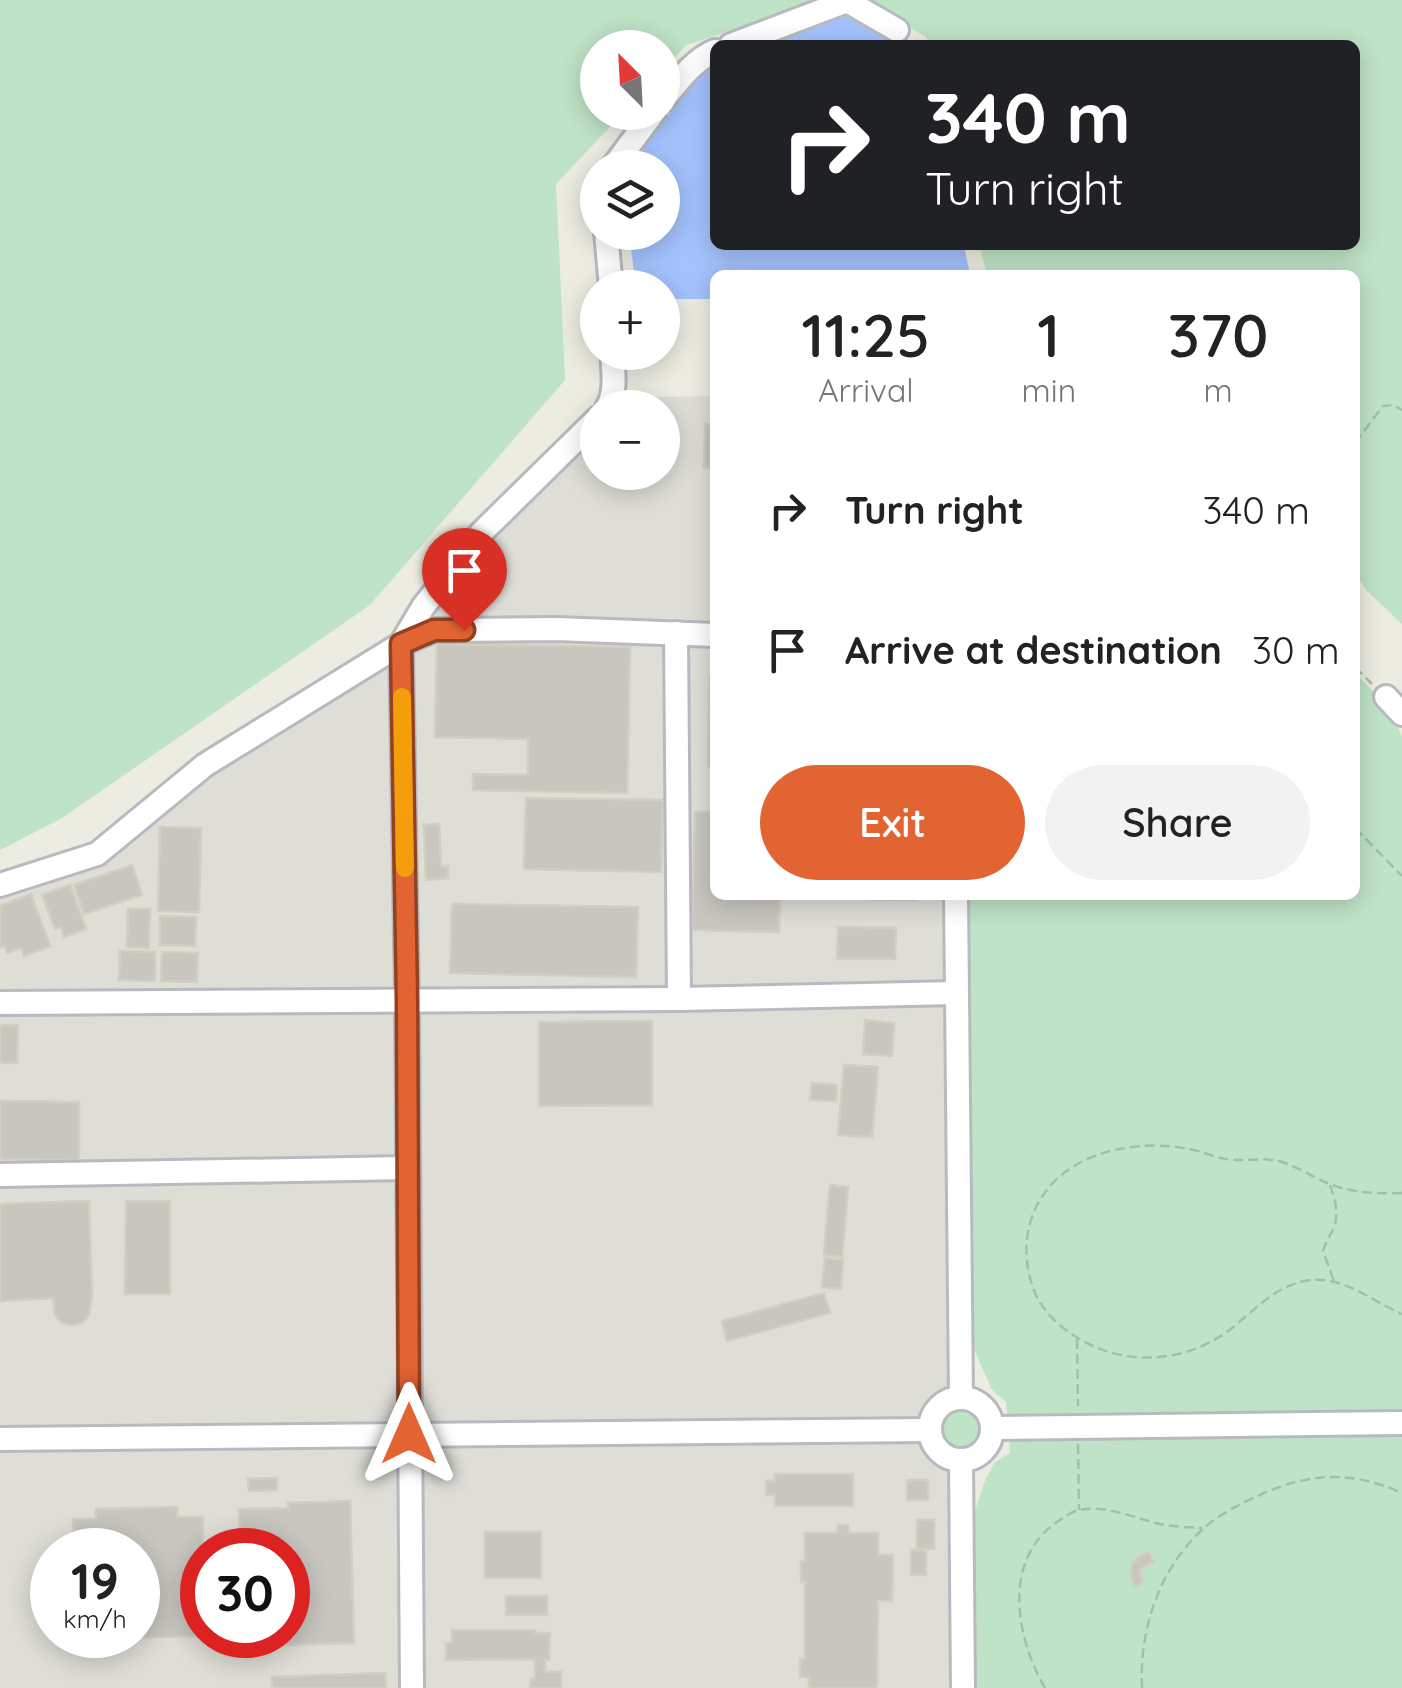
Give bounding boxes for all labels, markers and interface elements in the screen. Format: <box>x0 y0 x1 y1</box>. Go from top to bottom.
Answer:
north arrow <box>580 30 680 130</box>
map controls <box>580 30 680 490</box>
text: 340 m <box>925 73 1131 161</box>
icon: right <box>760 80 890 210</box>
button: layers <box>580 150 680 250</box>
text: Turn right <box>925 160 1124 216</box>
button: + <box>580 270 680 370</box>
text: 11:25 <box>802 297 930 372</box>
text: 1 <box>1037 297 1060 372</box>
text: 370 <box>1168 297 1268 372</box>
text: Arrival <box>818 370 914 410</box>
text: min <box>1022 370 1076 410</box>
text: m <box>1203 370 1233 410</box>
button: − <box>580 390 680 490</box>
icon: right <box>760 483 815 538</box>
text: Turn right <box>845 486 1024 534</box>
text: 340 m <box>1202 486 1310 534</box>
pin <box>422 528 507 631</box>
icon: arrive <box>437 543 492 598</box>
icon: arrive <box>760 623 815 678</box>
text: Arrive at destination <box>845 626 1222 674</box>
text: 30 m <box>1252 626 1340 674</box>
button: Exit <box>760 765 1025 880</box>
button: Share <box>1045 765 1310 880</box>
position arrow <box>357 1382 461 1486</box>
speed limit sign: 30 <box>180 1528 310 1658</box>
text: 19 <box>71 1549 119 1612</box>
text: km/h <box>63 1603 127 1634</box>

